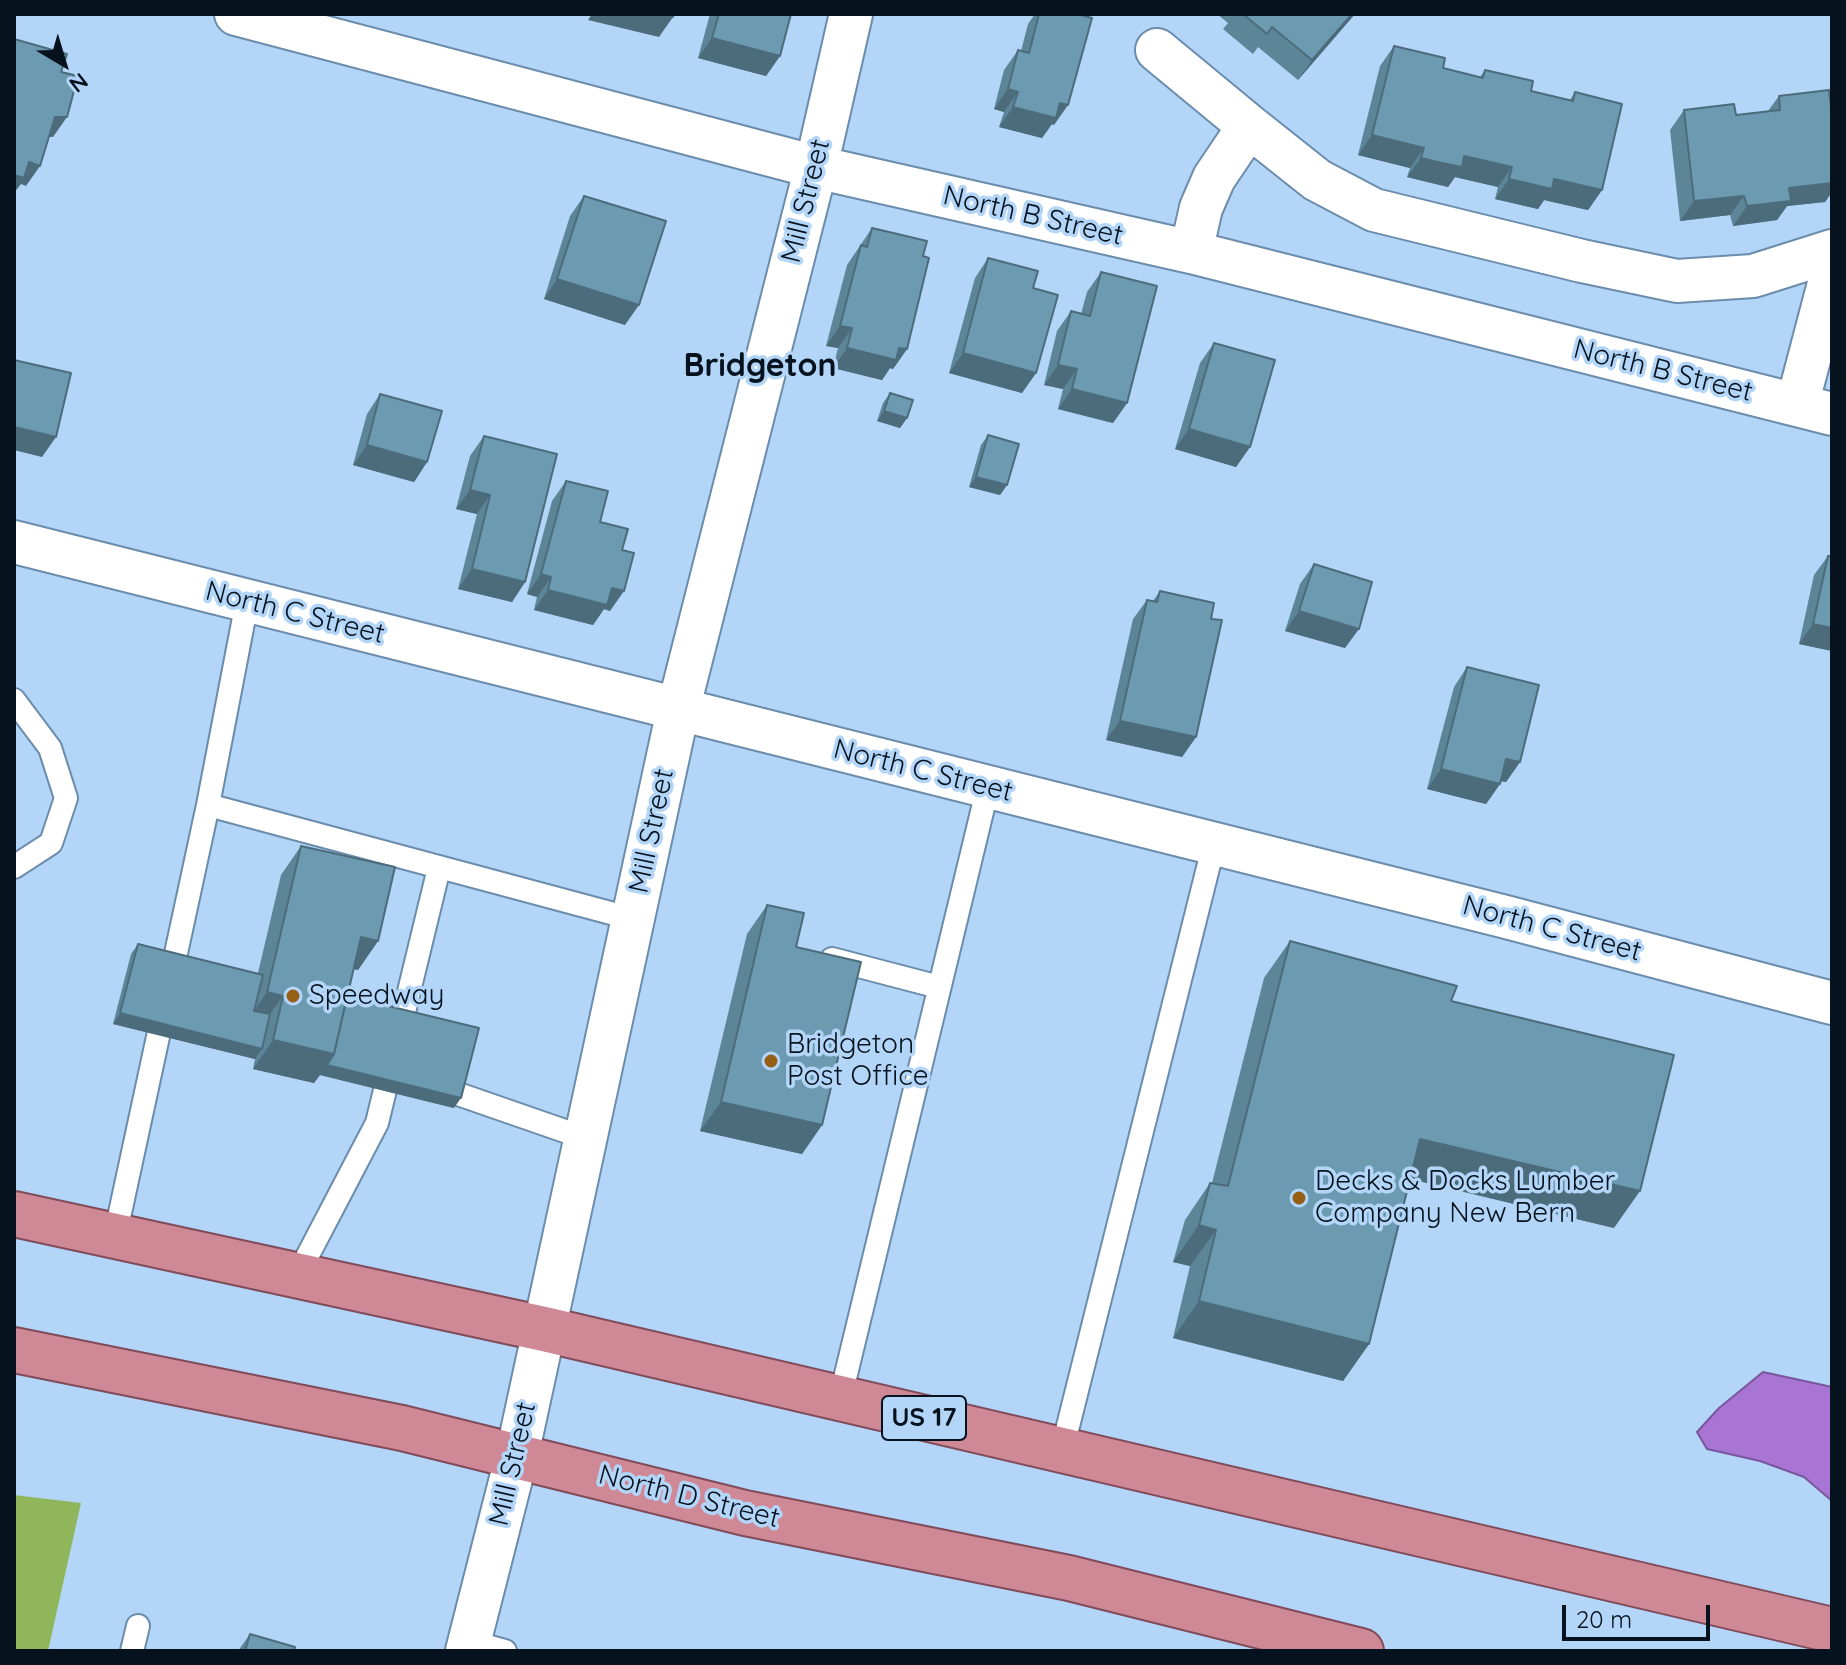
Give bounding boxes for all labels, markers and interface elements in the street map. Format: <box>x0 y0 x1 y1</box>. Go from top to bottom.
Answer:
north arrow <box>24 24 104 104</box>
text: N <box>64 67 94 99</box>
street label: Mill Street <box>774 136 838 266</box>
street label: North B Street <box>940 179 1126 253</box>
street label: North B Street <box>1570 333 1756 409</box>
district label: Bridgeton <box>683 347 837 385</box>
street label: North C Street <box>202 574 388 652</box>
street label: North C Street <box>830 732 1016 810</box>
street label: Mill Street <box>622 766 682 896</box>
street label: North C Street <box>1459 889 1645 969</box>
place label: Speedway <box>309 979 444 1013</box>
marker: Speedway <box>284 987 302 1005</box>
place label: Bridgeton Post Office <box>787 1028 928 1094</box>
marker: Bridgeton Post Office <box>762 1052 780 1070</box>
place label: Decks & Docks Lumber Company New Bern <box>1315 1165 1615 1231</box>
marker: Decks & Docks Lumber Company New Bern <box>1290 1189 1308 1207</box>
road number: US 17 <box>882 1396 966 1440</box>
street label: Mill Street <box>482 1399 544 1529</box>
street label: North D Street <box>595 1458 783 1536</box>
scale bar <box>1566 1589 1714 1639</box>
text: 20 m <box>1576 1604 1632 1634</box>

